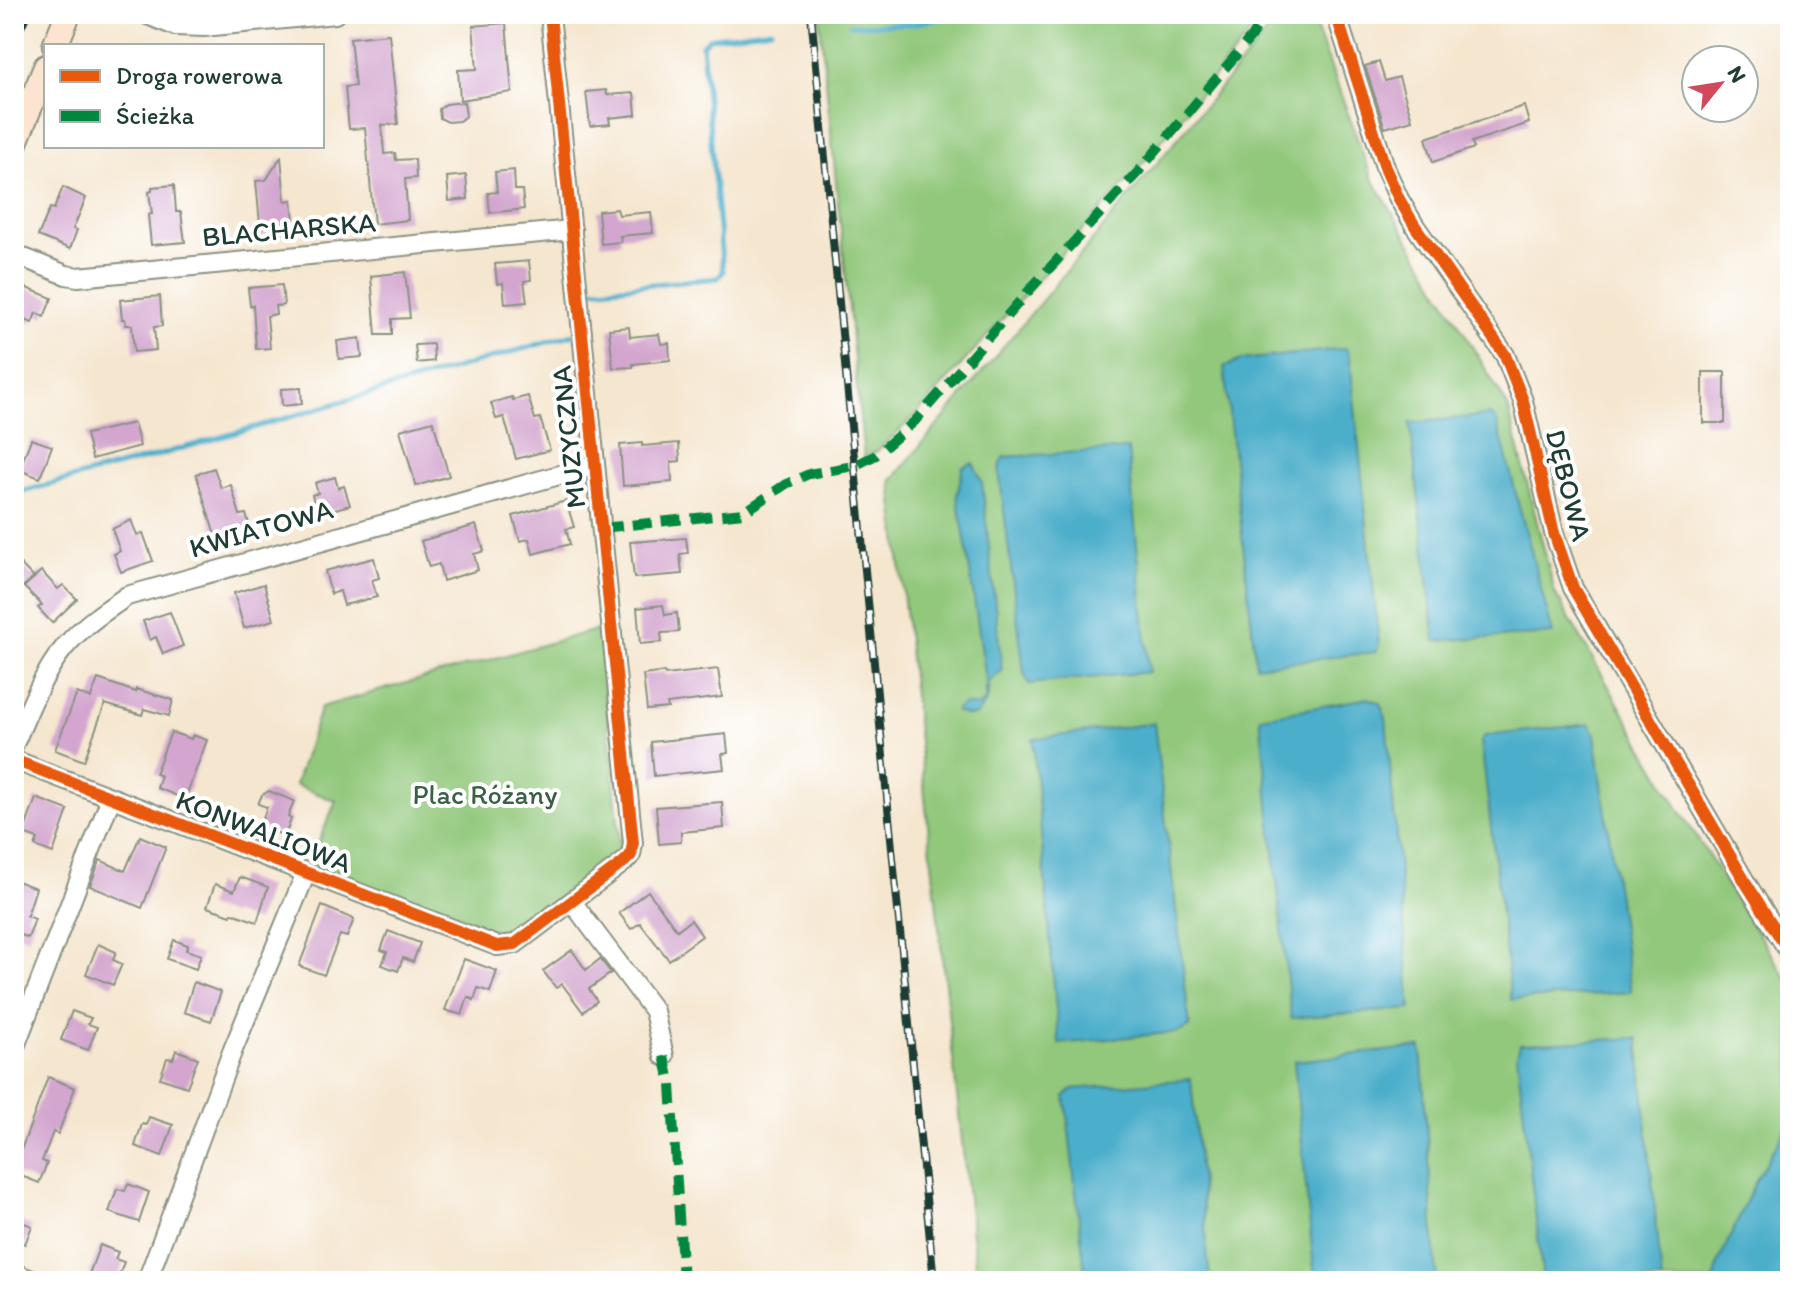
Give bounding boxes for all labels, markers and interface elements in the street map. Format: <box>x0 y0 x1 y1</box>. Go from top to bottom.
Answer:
legend <box>44 44 324 148</box>
north arrow <box>1680 44 1760 124</box>
text: Droga rowerowa <box>116 61 283 90</box>
text: N <box>1721 61 1752 87</box>
text: Ścieżka <box>116 101 195 130</box>
street label: BLACHARSKA <box>201 204 377 254</box>
street label: MUZYCZNA <box>544 364 592 510</box>
street label: DĘBOWA <box>1539 426 1599 544</box>
street label: KWIATOWA <box>185 491 337 565</box>
park label: Plac Różany <box>413 777 557 811</box>
street label: KONWALIOWA <box>171 782 357 880</box>

